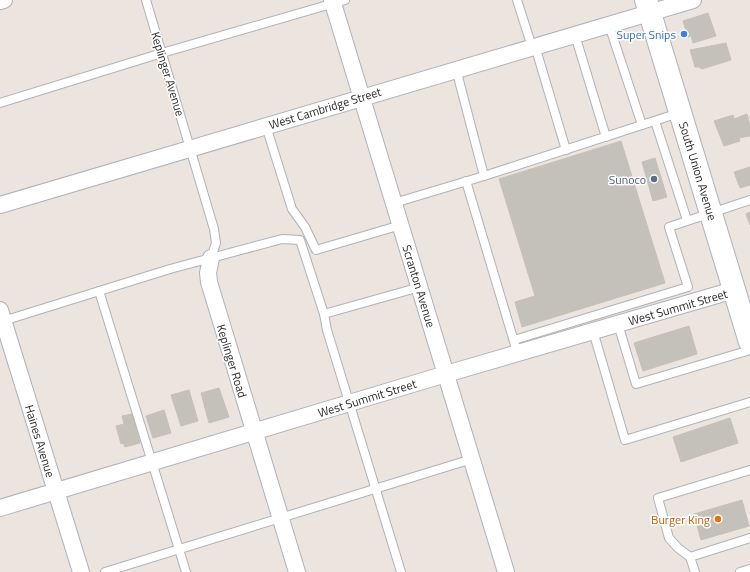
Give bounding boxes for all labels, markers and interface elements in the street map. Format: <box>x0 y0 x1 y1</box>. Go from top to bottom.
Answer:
place label: Super Snips <box>616 25 676 44</box>
street label: Keplinger Avenue <box>146 29 190 119</box>
marker: Super Snips <box>679 29 689 39</box>
street label: West Cambridge Street <box>266 82 384 134</box>
street label: South Union Avenue <box>674 119 722 223</box>
place label: Sunoco <box>609 170 646 189</box>
marker: Sunoco <box>649 174 659 184</box>
street label: Scranton Avenue <box>397 242 441 330</box>
street label: West Summit Street <box>626 284 731 330</box>
street label: Keplinger Road <box>212 322 252 400</box>
street label: West Summit Street <box>315 374 419 422</box>
street label: Haines Avenue <box>20 402 60 480</box>
place label: Burger King <box>651 510 710 529</box>
marker: Burger King <box>713 514 723 524</box>

